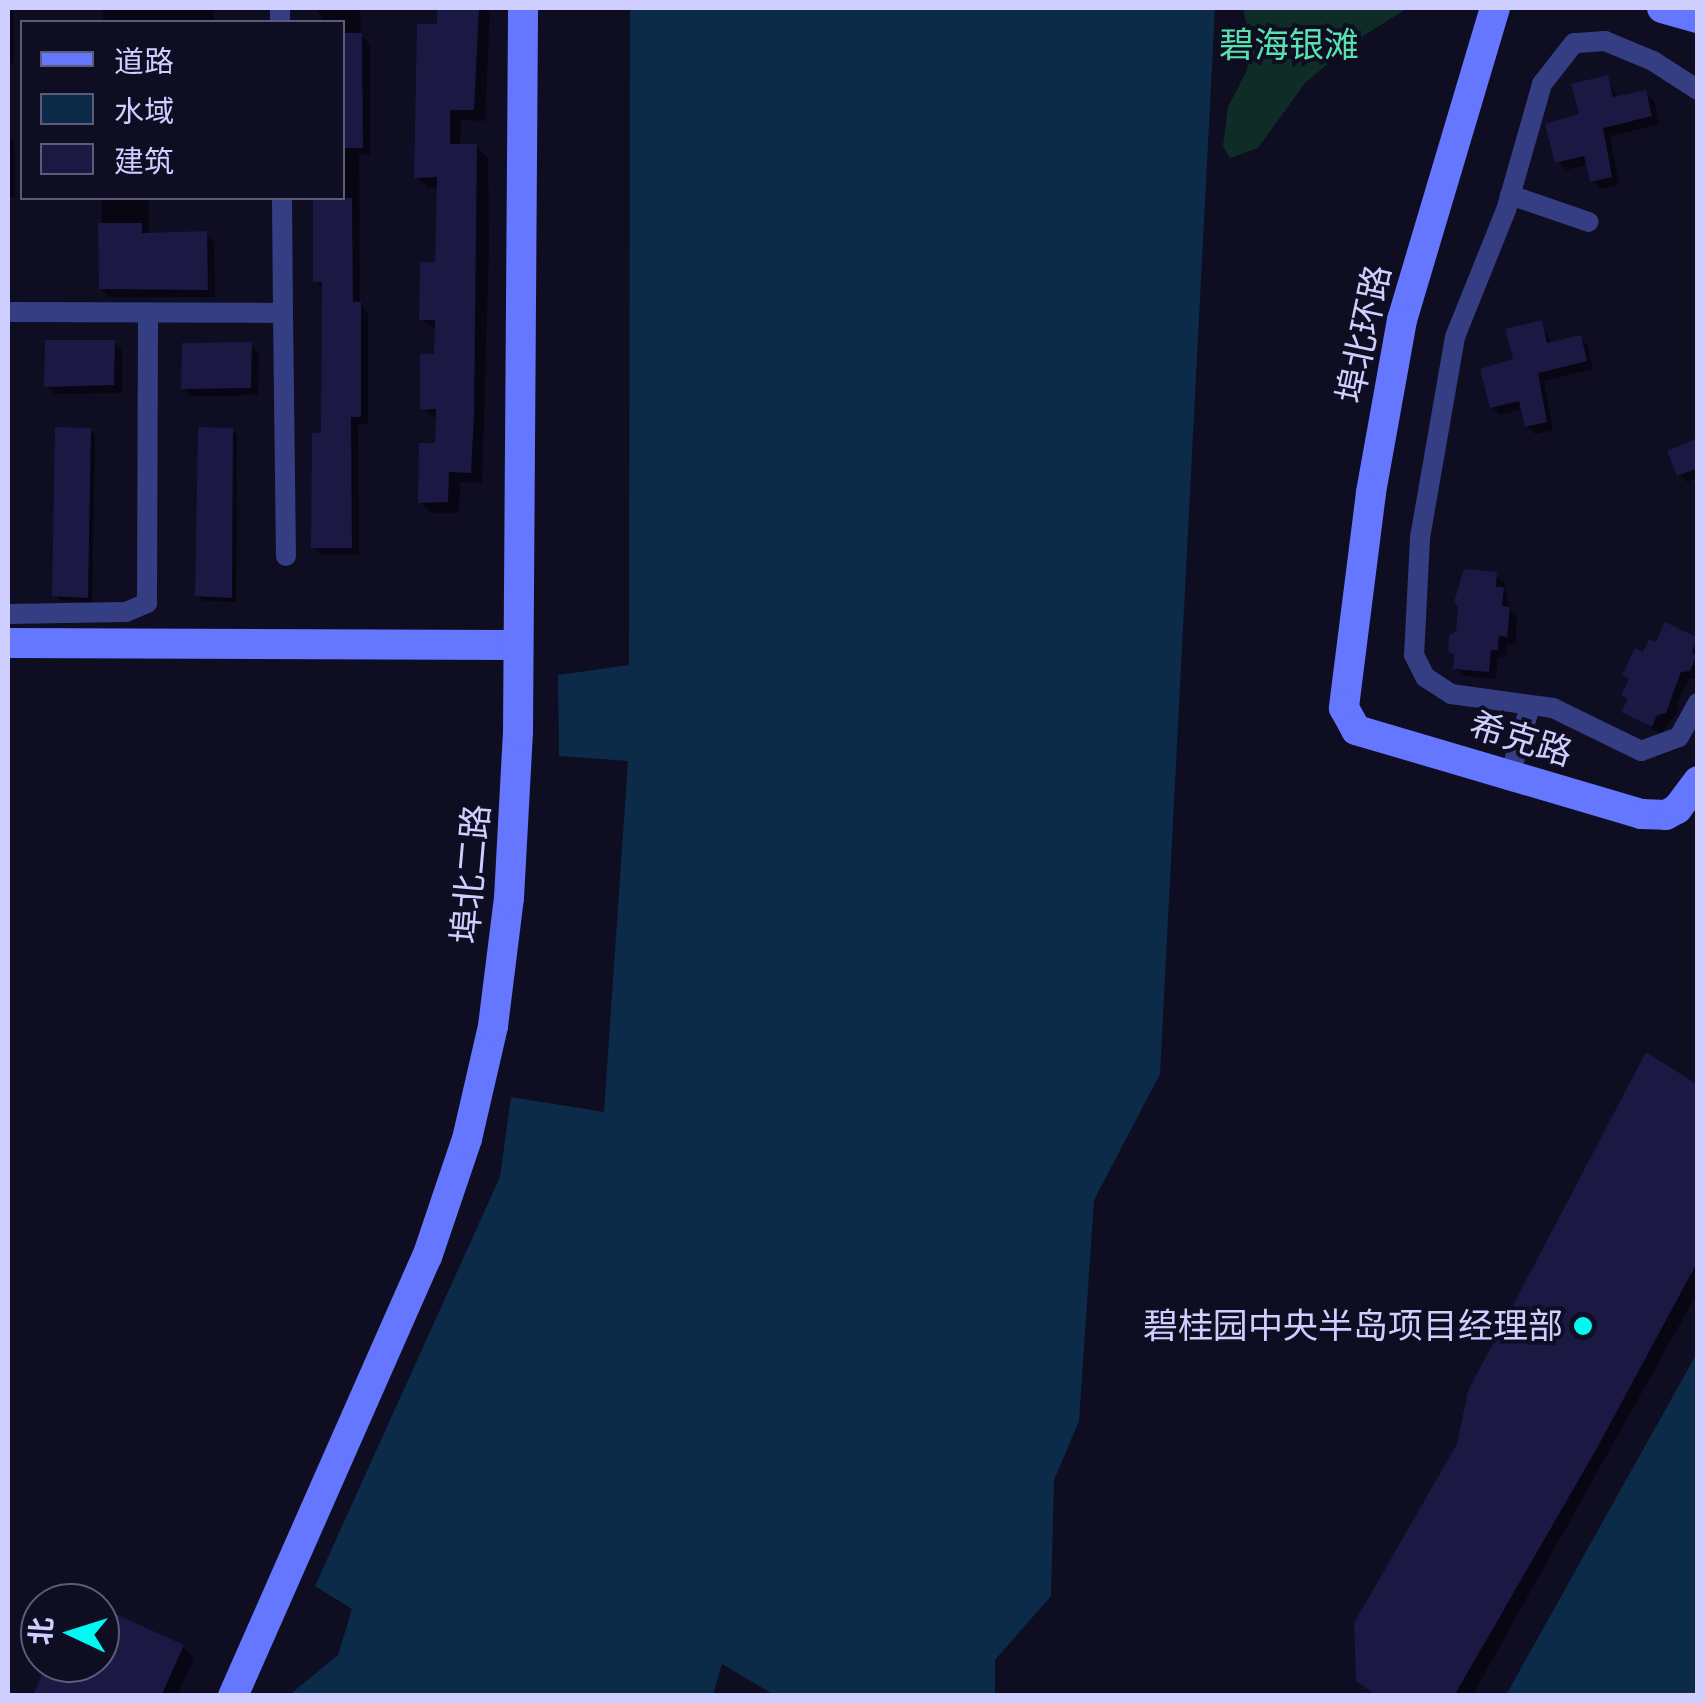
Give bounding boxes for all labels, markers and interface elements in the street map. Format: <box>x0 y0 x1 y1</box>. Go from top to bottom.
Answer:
legend <box>20 20 345 200</box>
park label: 碧海银滩 <box>1219 24 1359 66</box>
text: 道路 <box>114 44 174 80</box>
text: 水域 <box>114 94 174 130</box>
text: 建筑 <box>114 144 174 180</box>
street label: 埠北环路 <box>1329 261 1399 407</box>
street label: 希克路 <box>1465 704 1577 774</box>
street label: 埠北二路 <box>444 802 498 946</box>
place label: 碧桂园中央半岛项目经理部 <box>1143 1305 1563 1347</box>
marker: 碧桂园中央半岛项目经理部 <box>1572 1315 1594 1337</box>
north arrow <box>20 1583 120 1683</box>
text: 北 <box>24 1616 59 1646</box>

